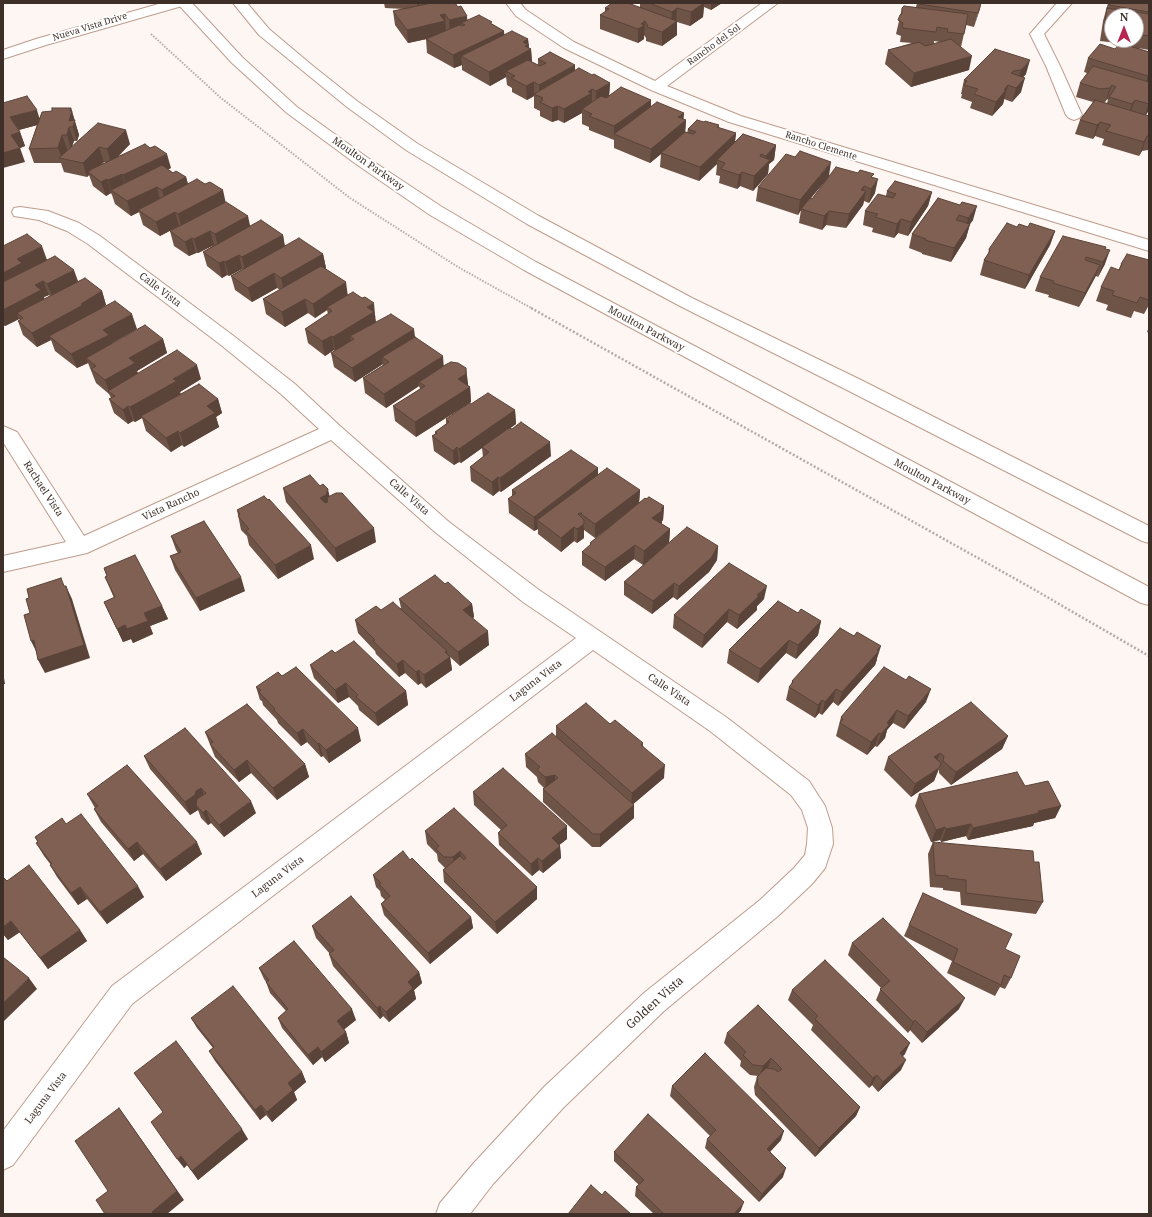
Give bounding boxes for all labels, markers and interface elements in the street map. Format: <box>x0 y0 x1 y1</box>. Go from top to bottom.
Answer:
north arrow <box>1104 8 1144 48</box>
text: N <box>1120 9 1128 24</box>
street label: Nueva Vista Drive <box>51 11 129 43</box>
street label: Rancho del Sol <box>685 22 743 68</box>
street label: Rancho Clemente <box>784 129 858 163</box>
street label: Moulton Parkway <box>330 135 406 193</box>
street label: Calle Vista <box>137 270 183 310</box>
street label: Moulton Parkway <box>606 304 686 354</box>
street label: Moulton Parkway <box>892 457 972 507</box>
street label: Rachael Vista <box>21 459 65 519</box>
street label: Calle Vista <box>386 476 432 518</box>
street label: Vista Rancho <box>140 486 202 524</box>
street label: Laguna Vista <box>508 658 564 704</box>
street label: Calle Vista <box>645 671 693 709</box>
street label: Laguna Vista <box>250 854 306 900</box>
street label: Golden Vista <box>623 973 687 1033</box>
street label: Laguna Vista <box>23 1070 69 1126</box>

